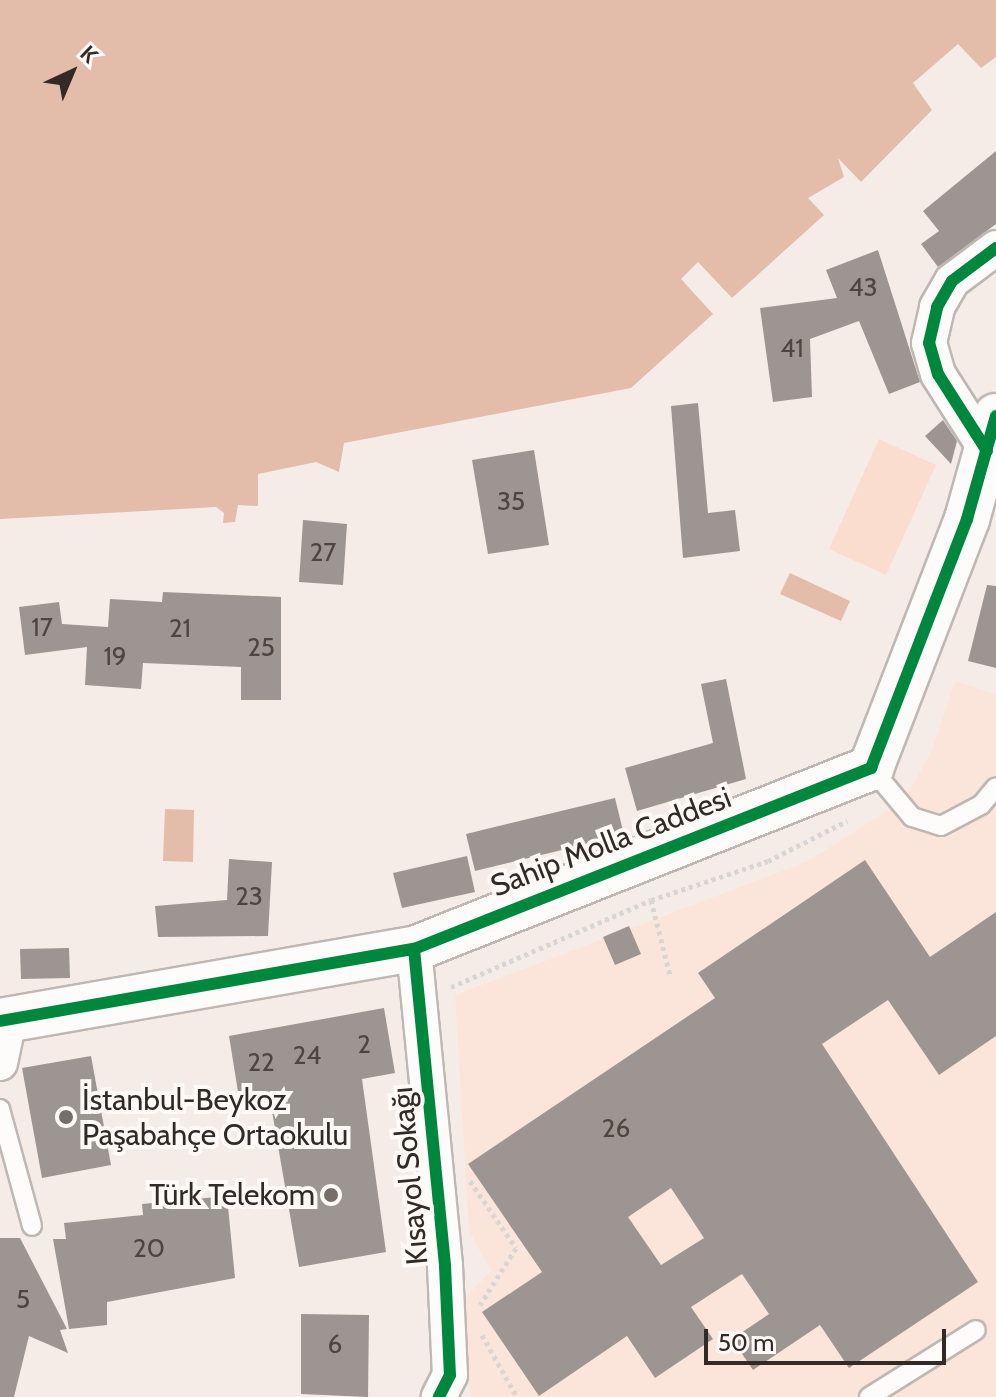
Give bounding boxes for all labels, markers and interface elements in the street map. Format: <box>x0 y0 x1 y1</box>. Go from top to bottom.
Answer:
north arrow <box>32 32 112 112</box>
text: K <box>75 40 103 69</box>
house number: 43 <box>848 272 878 304</box>
house number: 41 <box>780 333 804 365</box>
house number: 35 <box>497 486 525 518</box>
house number: 27 <box>310 537 336 569</box>
house number: 17 <box>31 612 53 644</box>
house number: 21 <box>169 613 191 645</box>
house number: 25 <box>247 632 275 664</box>
house number: 19 <box>103 641 127 673</box>
street label: Sahip Molla Caddesi <box>486 780 736 904</box>
house number: 23 <box>235 881 263 913</box>
house number: 2 <box>357 1029 371 1061</box>
house number: 24 <box>293 1040 321 1072</box>
house number: 22 <box>247 1047 275 1079</box>
place label: İstanbul-Beykoz Paşabahçe Ortaokulu <box>82 1082 348 1152</box>
street label: Kısayol Sokağı <box>384 1086 436 1266</box>
marker: İstanbul-Beykoz Paşabahçe Ortaokulu <box>57 1108 75 1126</box>
house number: 26 <box>602 1113 630 1145</box>
place label: Türk Telekom <box>149 1177 315 1213</box>
marker: Türk Telekom <box>322 1186 340 1204</box>
house number: 20 <box>133 1233 165 1265</box>
house number: 5 <box>16 1284 30 1316</box>
scale bar <box>708 1313 950 1363</box>
text: 50 m <box>718 1328 774 1357</box>
house number: 6 <box>328 1329 342 1361</box>

